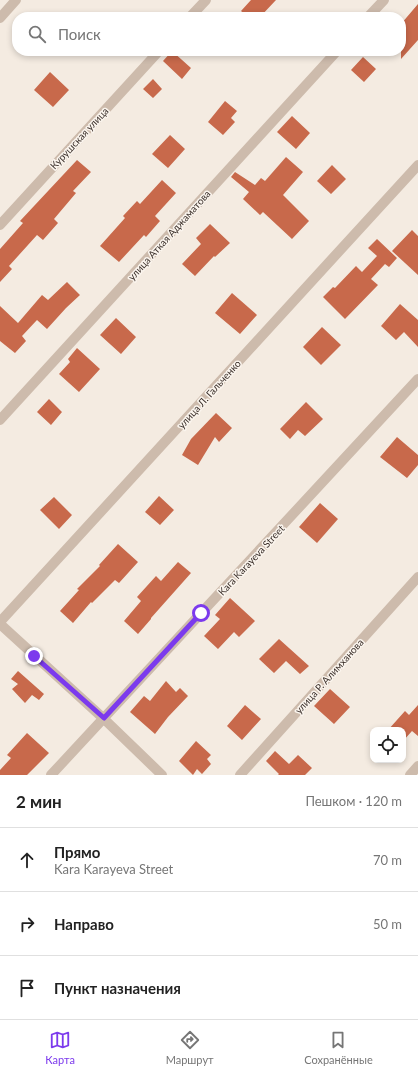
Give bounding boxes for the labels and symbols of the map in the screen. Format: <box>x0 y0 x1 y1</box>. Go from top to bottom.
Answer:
street label: Курушская улица <box>47 105 111 171</box>
street label: улица Аткая Аджаматова <box>125 187 213 282</box>
street label: улица Л. Гальченко <box>175 357 243 431</box>
street label: Kara Karayeva Street <box>215 522 287 598</box>
route start <box>192 604 210 622</box>
street label: улица Р. Алимханова <box>292 636 366 716</box>
route end <box>25 647 43 665</box>

